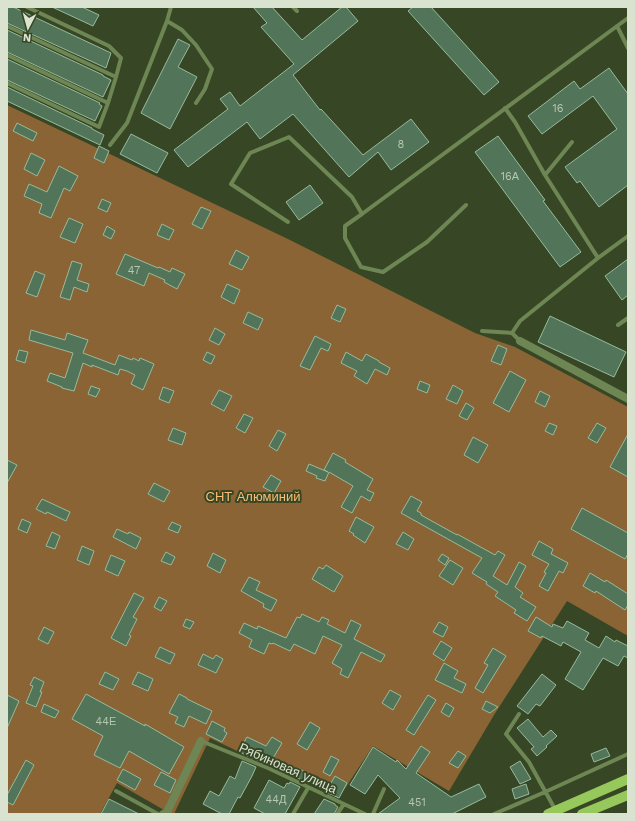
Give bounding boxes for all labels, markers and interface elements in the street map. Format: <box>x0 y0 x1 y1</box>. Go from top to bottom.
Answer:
north arrow <box>8 8 48 48</box>
text: N <box>22 31 32 44</box>
house number: 16 <box>553 102 564 115</box>
house number: 8 <box>398 138 405 151</box>
house number: 16А <box>501 170 520 183</box>
house number: 47 <box>128 264 140 277</box>
park label: СНТ Алюминий <box>206 489 300 504</box>
house number: 44Е <box>96 715 116 728</box>
street label: Рябиновая улица <box>237 740 340 797</box>
house number: 44Д <box>266 793 287 806</box>
house number: 451 <box>408 796 426 809</box>

